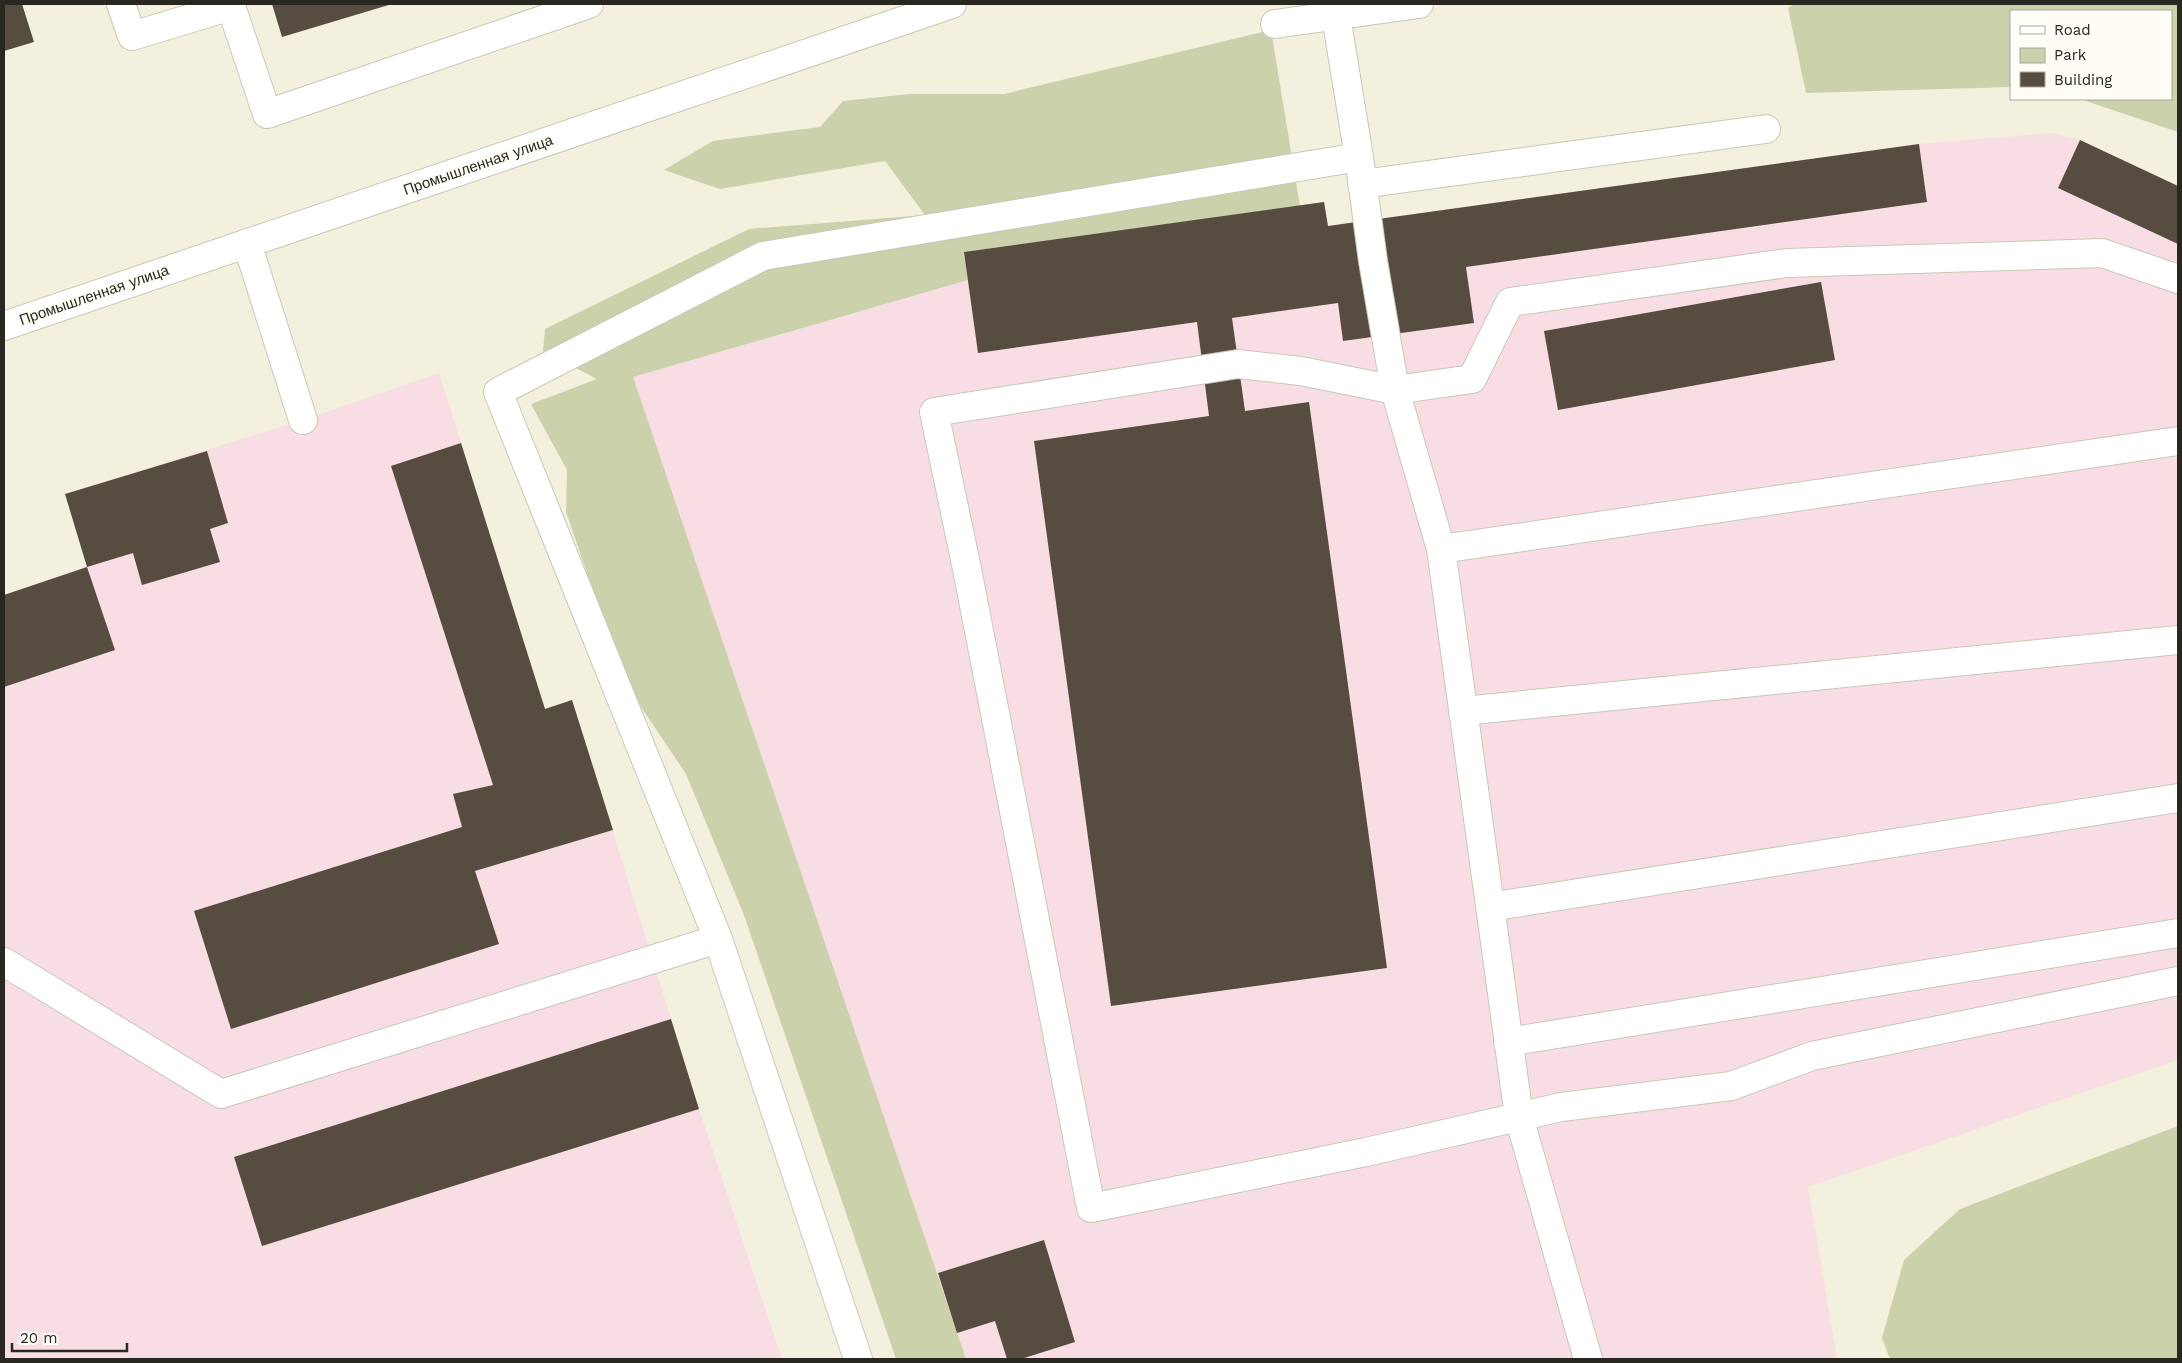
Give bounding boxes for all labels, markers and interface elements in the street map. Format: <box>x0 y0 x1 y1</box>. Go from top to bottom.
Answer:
legend <box>2010 10 2172 100</box>
text: Road <box>2054 21 2091 39</box>
text: Park <box>2054 46 2087 64</box>
text: Building <box>2054 71 2112 89</box>
street label: Промышленная улица <box>401 131 556 199</box>
street label: Промышленная улица <box>17 261 172 329</box>
scale bar <box>12 1320 128 1352</box>
text: 20 m <box>20 1329 58 1347</box>

